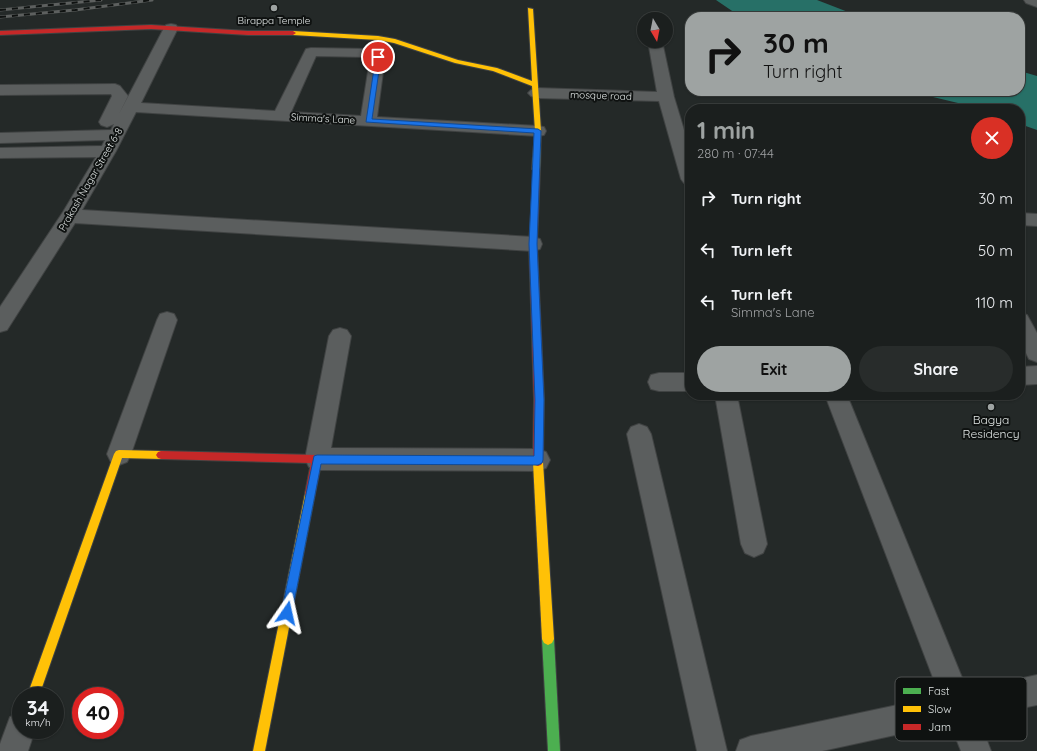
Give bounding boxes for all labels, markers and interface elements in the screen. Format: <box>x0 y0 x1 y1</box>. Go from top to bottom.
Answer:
marker: Birappa Temple <box>269 3 279 13</box>
north arrow <box>637 12 673 48</box>
map controls <box>637 12 673 48</box>
place label: Birappa Temple <box>238 14 311 27</box>
text: 30 m <box>763 25 829 60</box>
icon: right <box>697 28 749 80</box>
pin <box>361 40 395 74</box>
icon: arrive <box>367 46 389 68</box>
text: Turn right <box>763 60 843 83</box>
street label: mosque road <box>570 88 632 103</box>
street label: Simma's Lane <box>291 110 356 127</box>
text: 1 min <box>697 115 755 145</box>
button: close <box>971 117 1013 159</box>
street label: Prakash Nagar Street 6-8 <box>56 125 125 233</box>
text: 280 m · 07:44 <box>697 145 774 161</box>
icon: right <box>697 187 719 209</box>
text: Turn right <box>731 189 802 208</box>
text: 30 m <box>978 189 1013 208</box>
icon: left <box>697 239 719 261</box>
text: Turn left <box>731 241 793 260</box>
text: 50 m <box>978 241 1013 260</box>
text: Turn left <box>731 285 793 304</box>
icon: left <box>697 291 719 313</box>
text: 110 m <box>975 293 1013 312</box>
text: Simma's Lane <box>731 304 815 320</box>
button: Exit <box>697 346 851 392</box>
button: Share <box>859 346 1013 392</box>
marker: Bagya Residency <box>986 402 996 412</box>
place label: Bagya Residency <box>963 412 1019 441</box>
position arrow <box>266 592 308 634</box>
legend <box>895 677 1027 741</box>
text: Fast <box>928 684 950 698</box>
speed limit sign: 40 <box>72 687 124 739</box>
text: 34 <box>27 695 49 720</box>
text: Slow <box>928 702 952 716</box>
text: km/h <box>25 716 51 729</box>
text: Jam <box>928 720 951 734</box>

